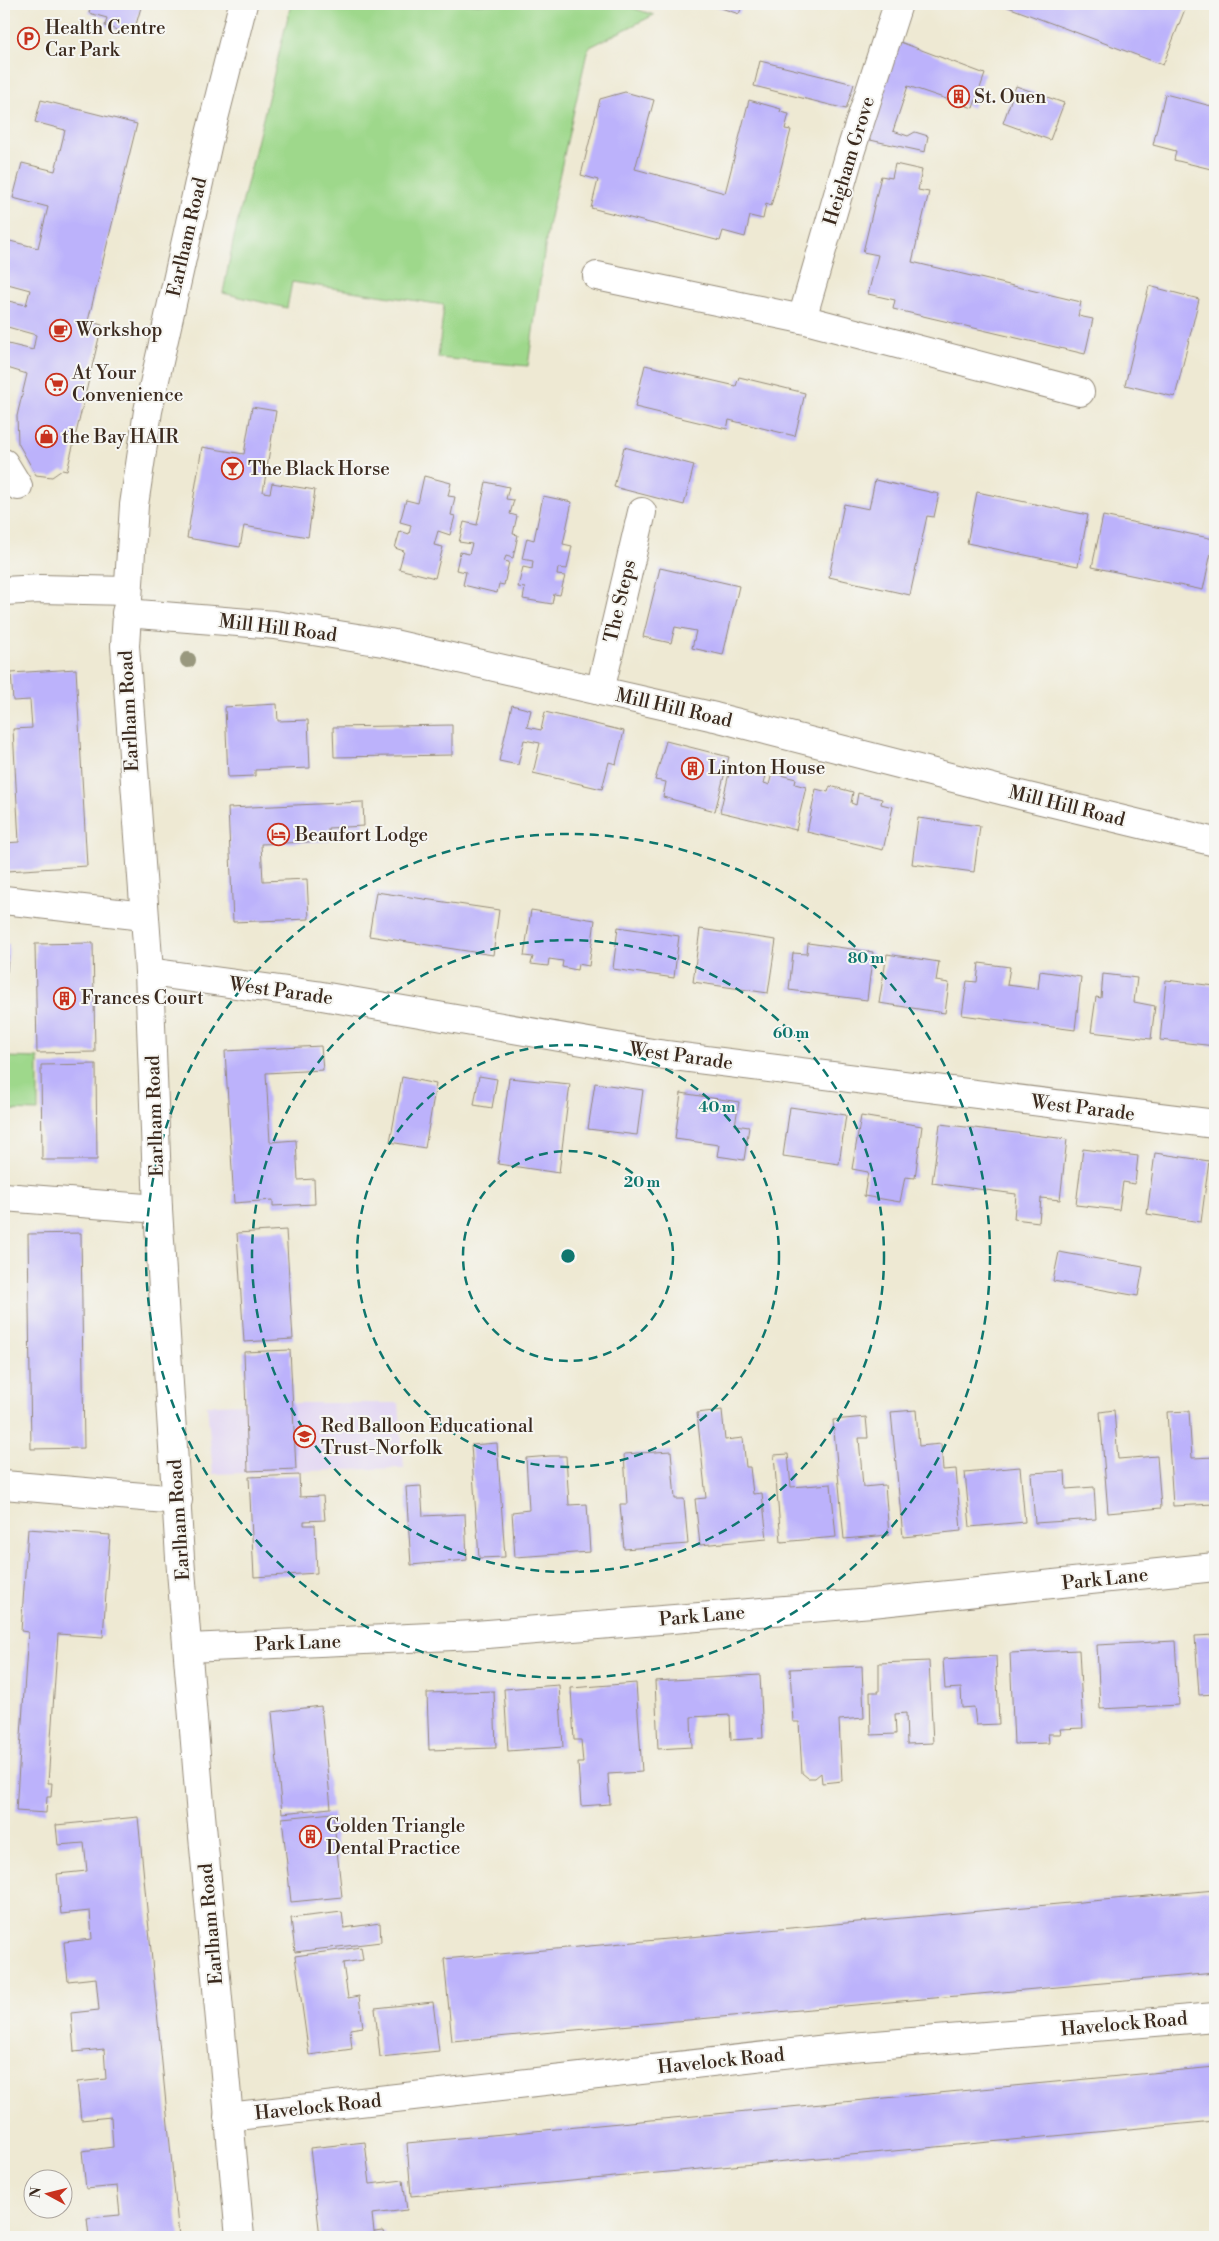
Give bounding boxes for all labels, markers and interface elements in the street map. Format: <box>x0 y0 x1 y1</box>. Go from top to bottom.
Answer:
place label: Health Centre Car Park <box>45 16 166 62</box>
parking icon: Health Centre Car Park <box>17 27 41 51</box>
building icon: St. Ouen <box>946 85 970 109</box>
place label: St. Ouen <box>974 85 1046 109</box>
street label: Heigham Grove <box>818 94 880 228</box>
street label: Earlham Road <box>162 175 212 299</box>
cafe icon: Workshop <box>48 318 72 342</box>
place label: Workshop <box>75 318 163 342</box>
place label: At Your Convenience <box>71 361 183 407</box>
supermarket icon: At Your Convenience <box>44 372 68 396</box>
shop icon: the Bay HAIR <box>34 425 58 449</box>
place label: the Bay HAIR <box>62 425 179 449</box>
bar icon: The Black Horse <box>220 457 244 481</box>
place label: The Black Horse <box>248 457 390 481</box>
street label: The Steps <box>599 557 641 645</box>
street label: Mill Hill Road <box>218 609 339 647</box>
street label: Earlham Road <box>114 649 144 772</box>
street label: Mill Hill Road <box>613 683 735 733</box>
building icon: Linton House <box>680 756 704 780</box>
place label: Linton House <box>708 756 825 780</box>
street label: Mill Hill Road <box>1006 780 1128 832</box>
hotel icon: Beaufort Lodge <box>267 823 291 847</box>
place label: Beaufort Lodge <box>294 823 428 847</box>
text: 80 m <box>848 949 885 968</box>
street label: West Parade <box>227 972 334 1010</box>
building icon: Frances Court <box>53 986 77 1010</box>
place label: Frances Court <box>81 986 204 1010</box>
text: 60 m <box>773 1024 810 1043</box>
street label: West Parade <box>627 1037 734 1075</box>
street label: Earlham Road <box>141 1055 169 1177</box>
street label: West Parade <box>1029 1090 1136 1126</box>
text: 40 m <box>698 1098 736 1117</box>
text: 20 m <box>624 1173 661 1192</box>
centre of rings <box>559 1247 577 1265</box>
place label: Red Balloon Educational Trust-Norfolk <box>321 1414 534 1460</box>
school or university icon: Red Balloon Educational Trust-Norfolk <box>293 1425 317 1449</box>
street label: Earlham Road <box>163 1458 195 1582</box>
street label: Park Lane <box>1061 1563 1149 1595</box>
street label: Park Lane <box>658 1600 746 1632</box>
street label: Park Lane <box>254 1629 342 1657</box>
place label: Golden Triangle Dental Practice <box>326 1814 465 1860</box>
building icon: Golden Triangle Dental Practice <box>298 1825 322 1849</box>
street label: Earlham Road <box>194 1862 228 1986</box>
street label: Havelock Road <box>1060 2006 1189 2041</box>
street label: Havelock Road <box>656 2042 786 2080</box>
street label: Havelock Road <box>253 2088 383 2126</box>
north arrow <box>22 2168 72 2218</box>
text: N <box>26 2186 46 2199</box>

